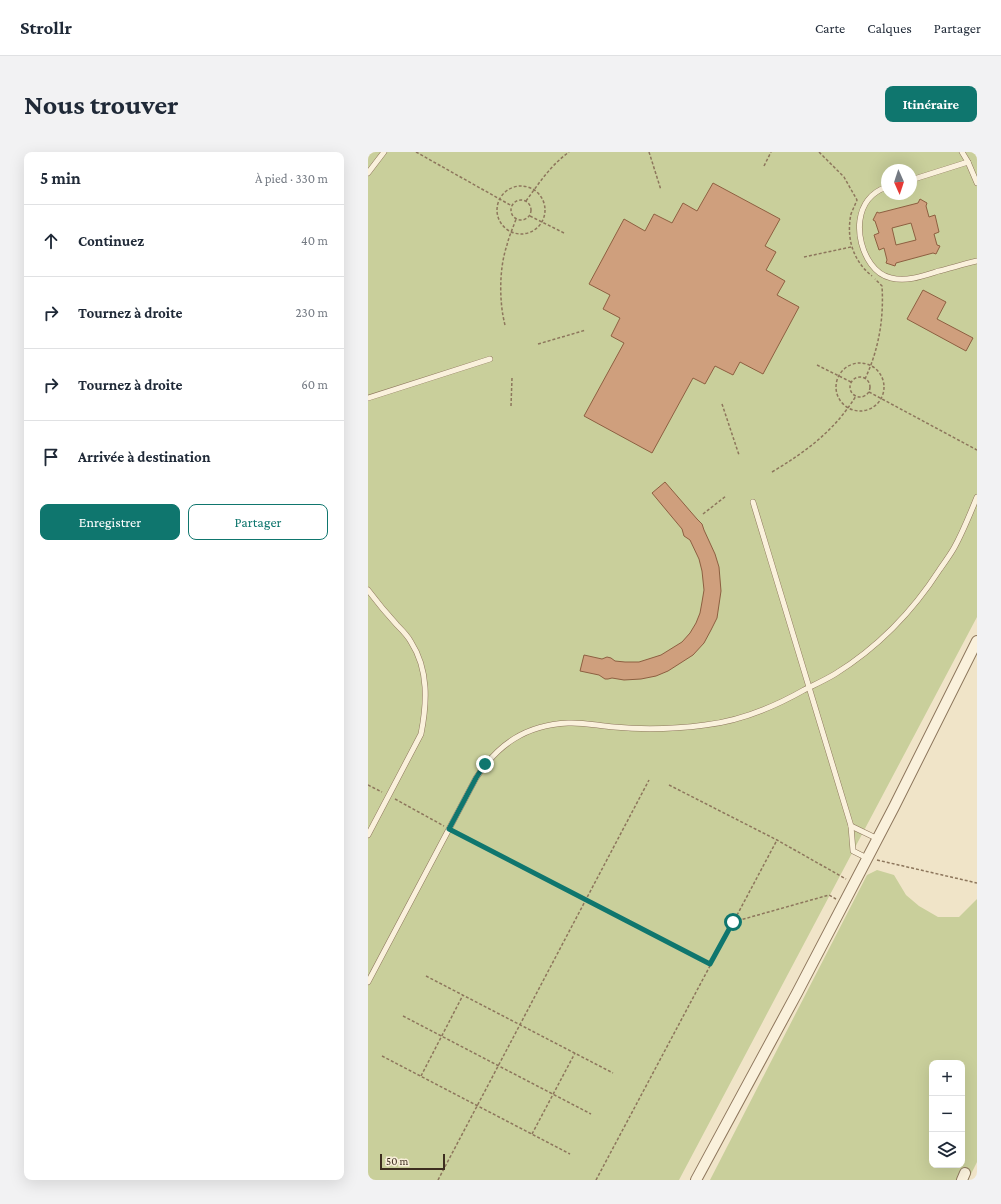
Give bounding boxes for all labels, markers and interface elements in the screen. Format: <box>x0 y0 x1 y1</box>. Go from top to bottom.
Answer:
text: Strollr <box>20 17 72 38</box>
text: Carte <box>815 20 845 36</box>
text: Calques <box>867 20 912 36</box>
text: Partager <box>934 20 981 36</box>
button: Itinéraire <box>885 86 977 122</box>
text: Nous trouver <box>24 89 178 120</box>
north arrow <box>881 164 917 200</box>
text: 5 min <box>40 169 81 188</box>
text: À pied · 330 m <box>255 171 328 186</box>
icon: ahead <box>40 230 62 252</box>
text: Continuez <box>78 233 144 249</box>
text: 40 m <box>301 233 328 248</box>
icon: right <box>40 302 62 324</box>
text: Tournez à droite <box>78 305 182 321</box>
text: 230 m <box>295 305 328 320</box>
icon: right <box>40 374 62 396</box>
text: Tournez à droite <box>78 377 182 393</box>
text: 60 m <box>301 377 328 392</box>
icon: arrive <box>40 446 62 468</box>
text: Arrivée à destination <box>78 449 211 465</box>
button: Enregistrer <box>40 504 180 540</box>
button: Partager <box>188 504 328 540</box>
route end <box>476 755 494 773</box>
route start <box>724 913 742 931</box>
map controls <box>929 1060 965 1168</box>
button: + <box>929 1060 965 1096</box>
button: − <box>929 1096 965 1132</box>
button: layers <box>929 1132 965 1168</box>
scale bar <box>380 1152 445 1171</box>
text: 50 m <box>386 1155 408 1167</box>

